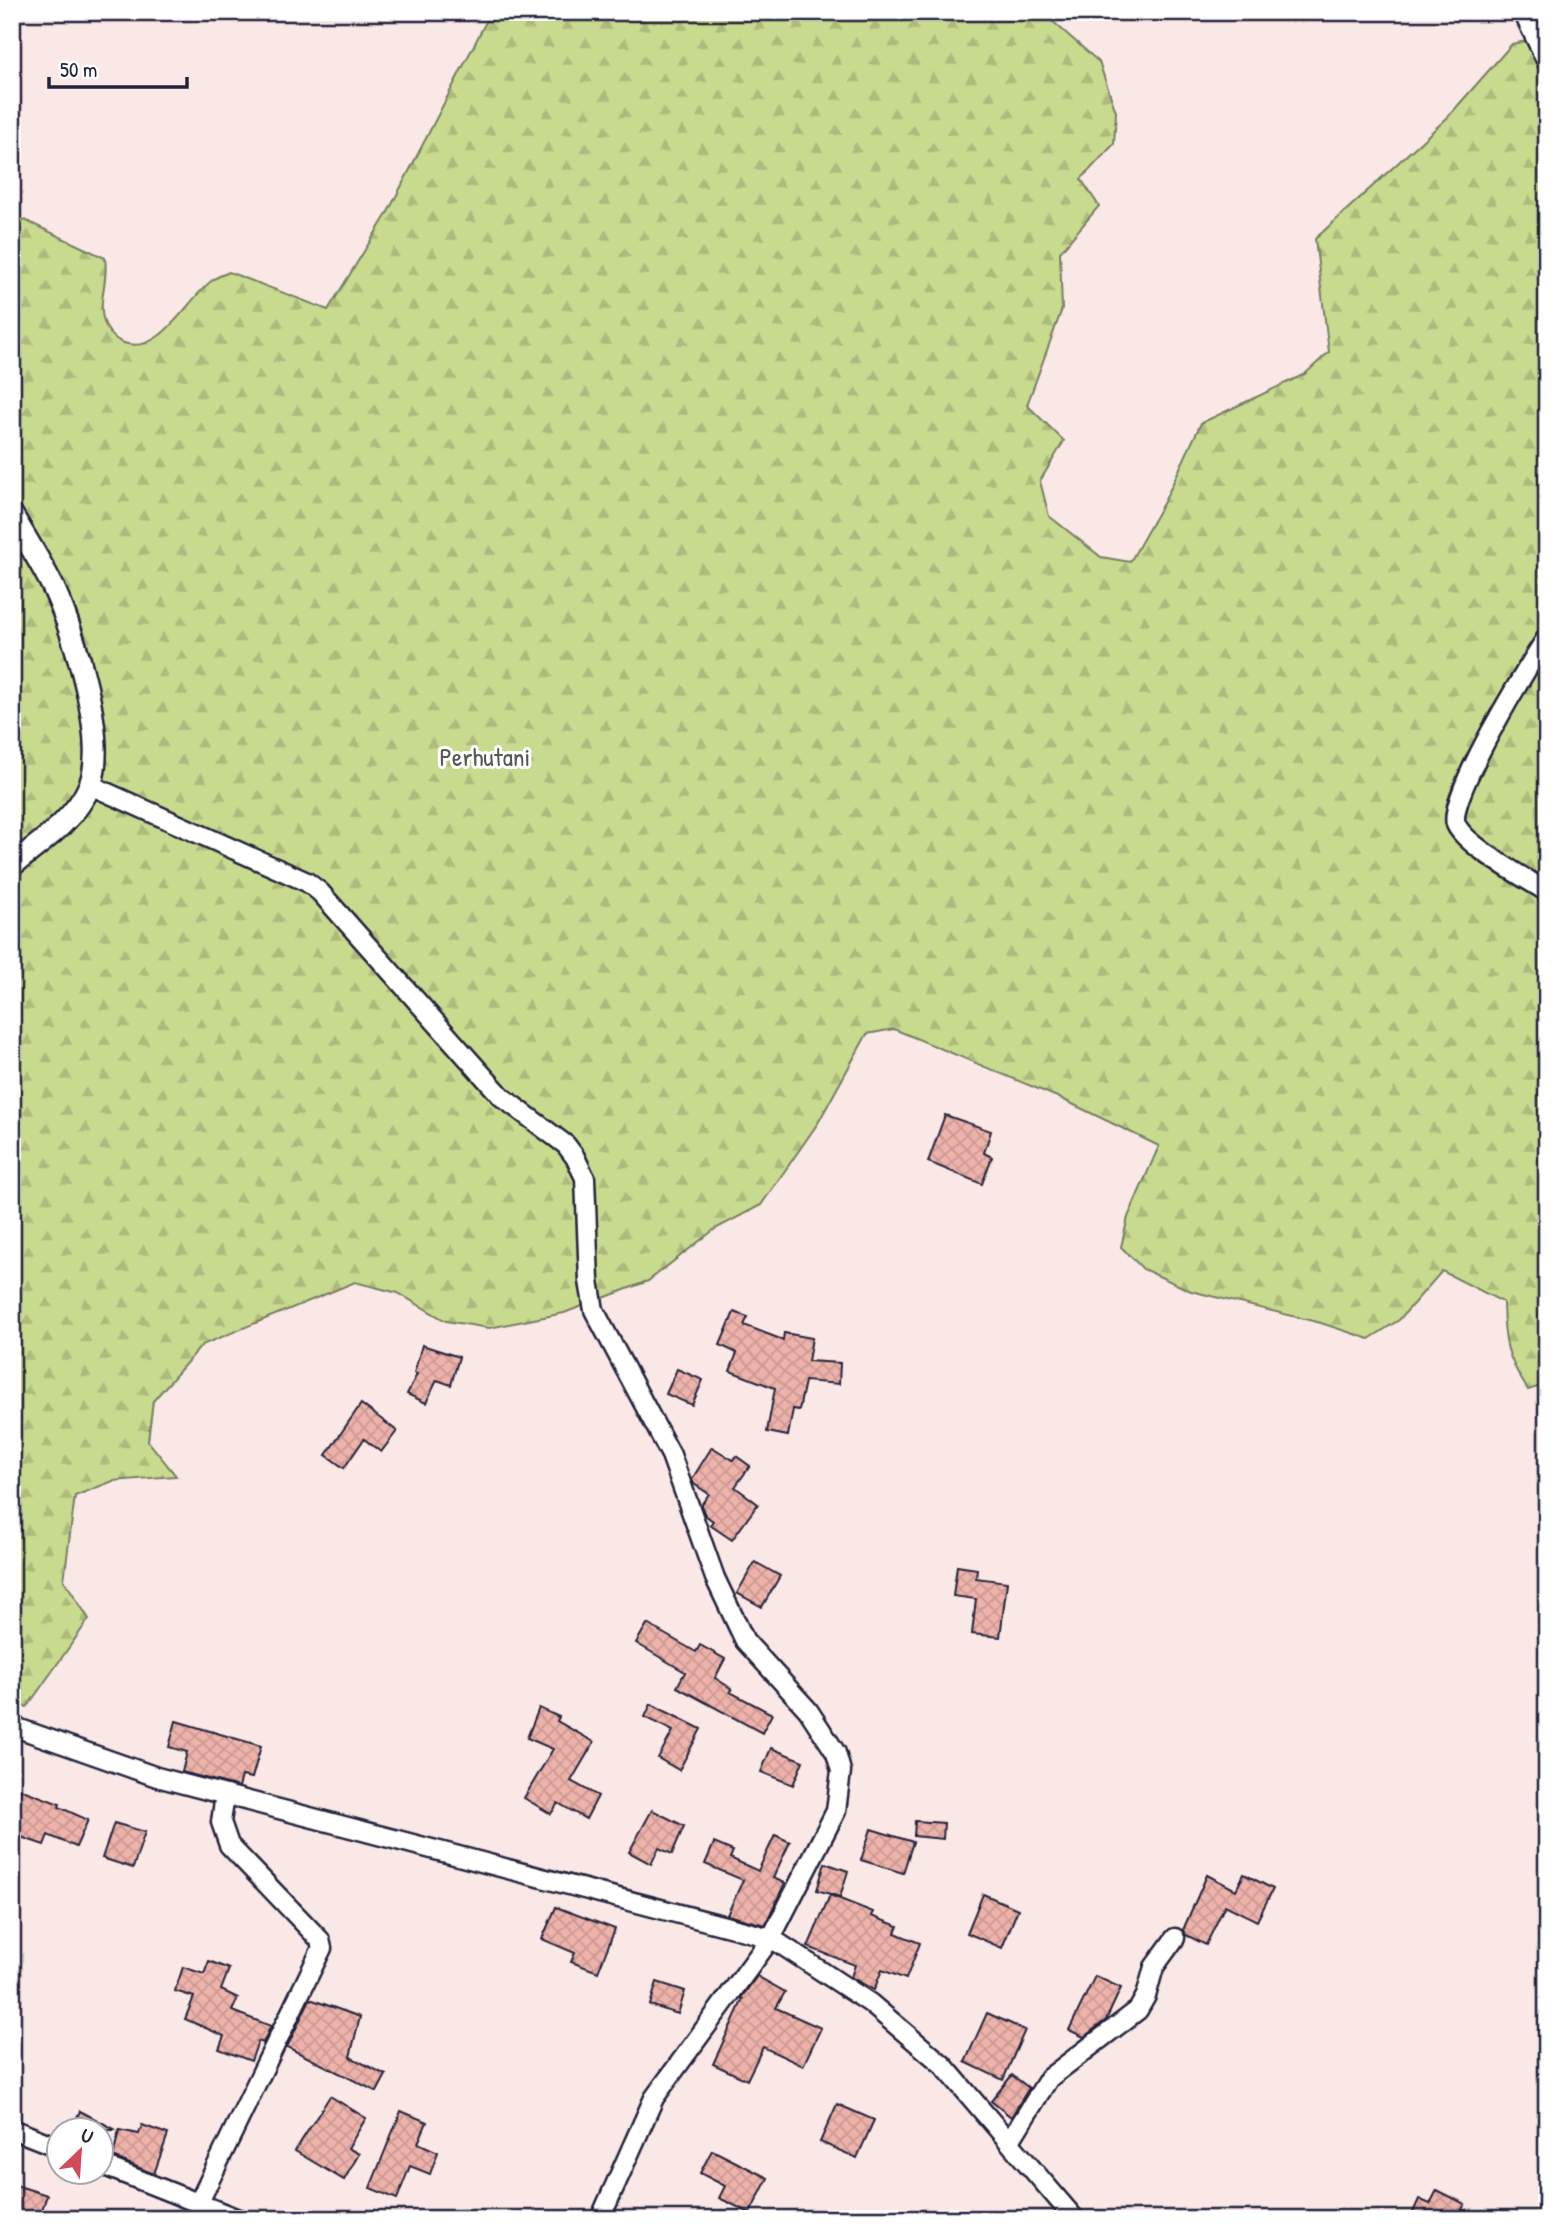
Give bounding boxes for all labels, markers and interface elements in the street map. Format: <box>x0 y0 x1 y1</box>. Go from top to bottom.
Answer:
scale bar <box>49 46 187 90</box>
text: 50 m <box>60 55 97 84</box>
park label: Perhutani <box>440 739 530 774</box>
north arrow <box>46 2116 116 2186</box>
text: U <box>77 2122 98 2150</box>

